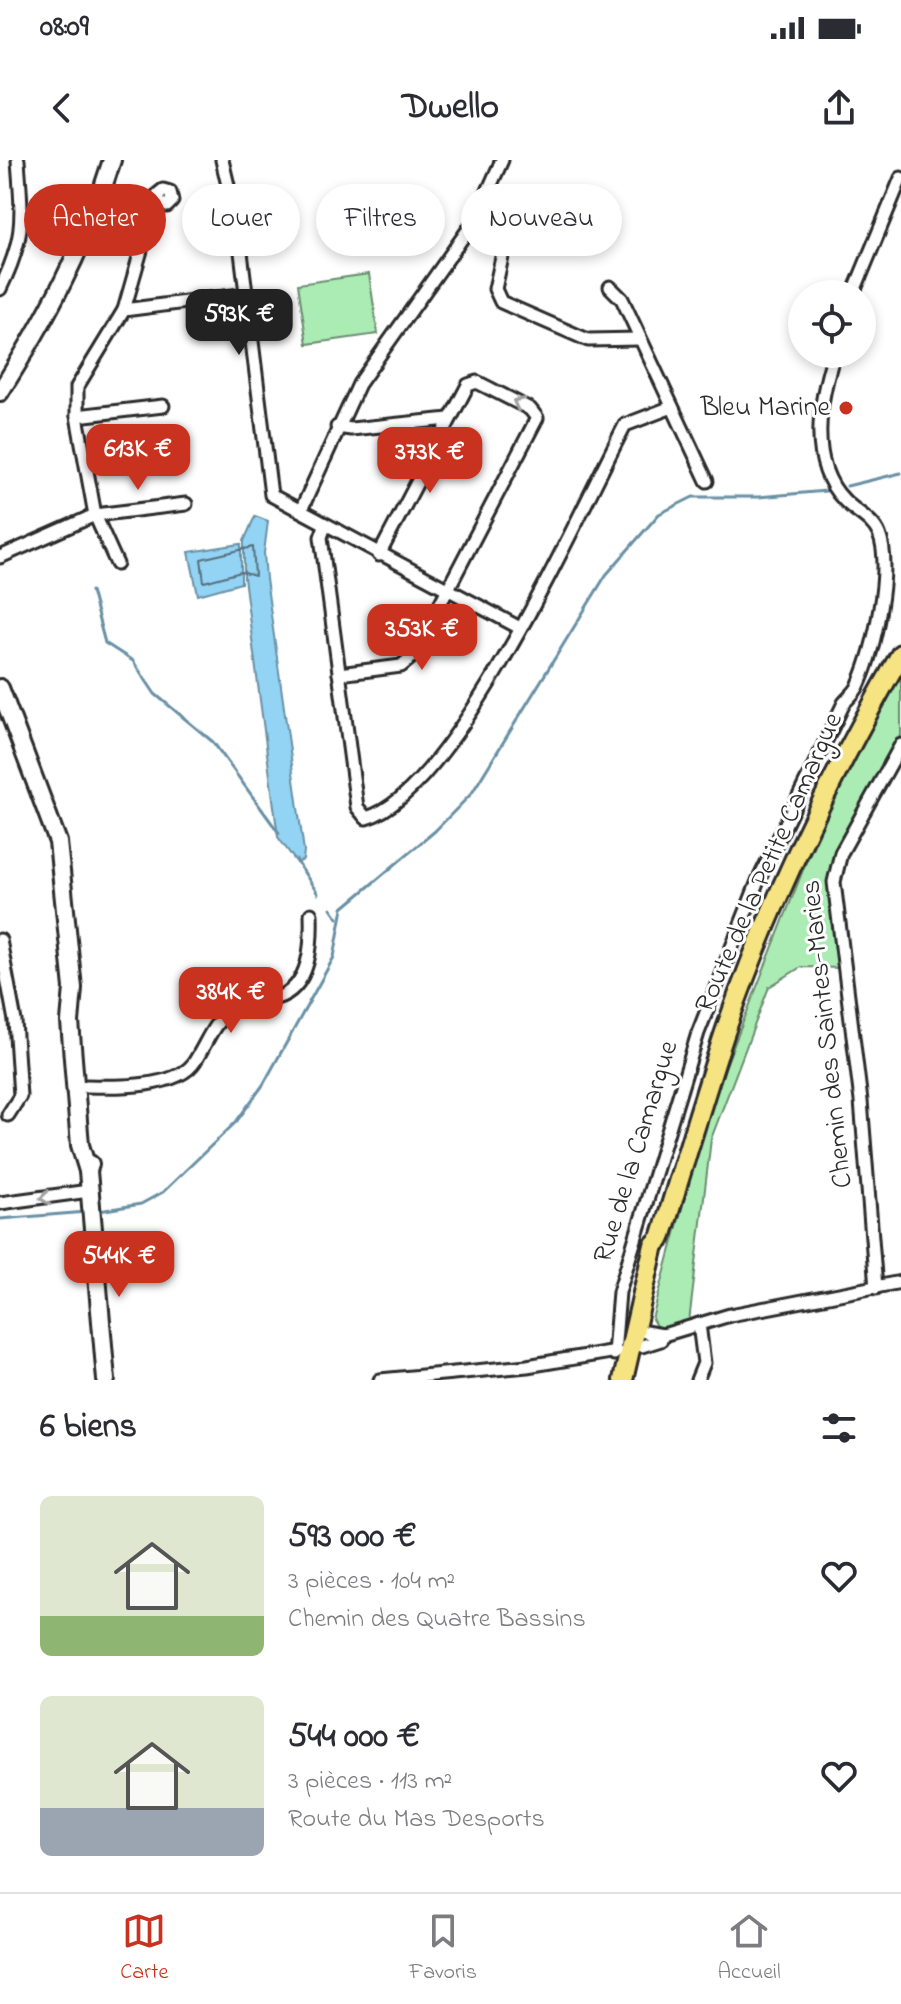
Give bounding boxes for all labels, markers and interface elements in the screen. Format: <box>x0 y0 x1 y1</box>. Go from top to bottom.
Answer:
text: 08:09 <box>40 6 89 50</box>
text: Dwello <box>402 82 499 135</box>
icon: back <box>40 86 84 130</box>
icon: share <box>817 86 861 130</box>
chip: Acheter <box>24 184 166 256</box>
chip: Louer <box>182 184 300 256</box>
chip: Filtres <box>316 184 445 256</box>
chip: Nouveau <box>461 184 622 256</box>
map controls <box>788 280 876 368</box>
button: locate <box>788 280 876 368</box>
pin: 593K € <box>174 289 304 357</box>
text: 593K € <box>204 296 274 334</box>
place label: Bleu Marine <box>699 388 830 429</box>
one-way arrow <box>512 398 527 413</box>
marker: Bleu Marine <box>837 399 855 417</box>
pin: 613K € <box>73 424 203 492</box>
pin: 373K € <box>365 427 495 495</box>
text: 613K € <box>104 431 172 469</box>
text: 373K € <box>395 434 465 472</box>
pin: 353K € <box>357 604 487 672</box>
text: 353K € <box>385 611 459 649</box>
street label: Route de la Petite Camargue <box>685 706 855 1020</box>
street label: Chemin des Saintes-Maries <box>791 878 865 1190</box>
pin: 384K € <box>166 967 296 1035</box>
text: 384K € <box>197 974 265 1012</box>
street label: Rue de la Camargue <box>584 1036 690 1268</box>
one-way arrow <box>38 1189 51 1206</box>
pin: 544K € <box>54 1231 184 1299</box>
text: 544K € <box>82 1238 156 1276</box>
text: 6 biens <box>40 1403 137 1453</box>
icon: filters <box>817 1406 861 1450</box>
text: 593 000 € <box>288 1513 417 1563</box>
icon: home <box>104 1528 200 1624</box>
icon: heart <box>817 1554 861 1598</box>
text: 3 pièces · 104 m² <box>288 1563 455 1601</box>
text: Chemin des Quatre Bassins <box>288 1601 586 1639</box>
text: 544 000 € <box>288 1713 420 1763</box>
icon: home <box>104 1728 200 1824</box>
icon: heart <box>817 1754 861 1798</box>
text: 3 pièces · 113 m² <box>288 1763 452 1801</box>
text: Route du Mas Desports <box>288 1801 545 1839</box>
tab: Carte <box>120 1909 168 1989</box>
tab: Favoris <box>409 1909 477 1989</box>
tab: Accueil <box>718 1909 781 1989</box>

